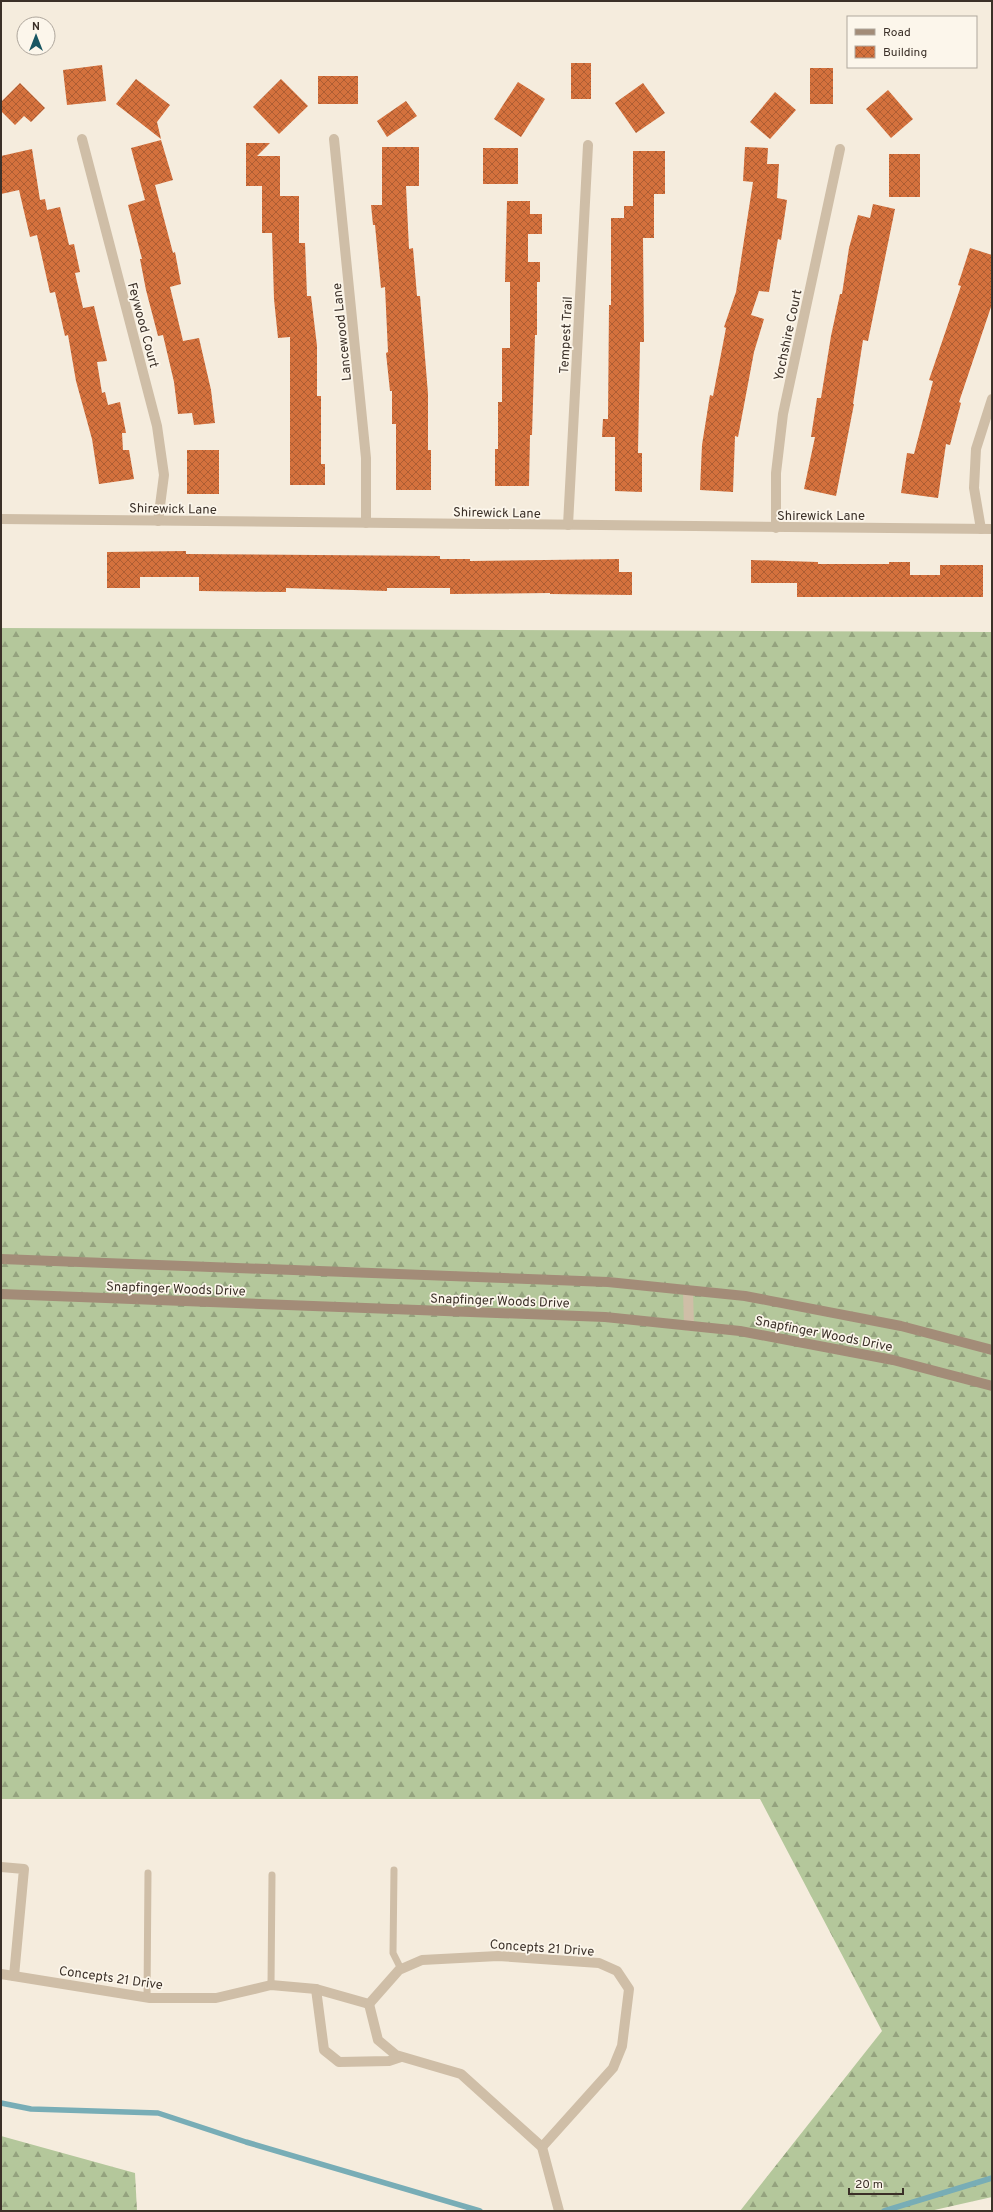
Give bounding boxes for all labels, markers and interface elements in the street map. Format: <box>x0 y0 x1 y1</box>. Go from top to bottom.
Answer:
north arrow <box>16 16 56 56</box>
legend <box>847 16 977 68</box>
text: N <box>32 20 40 34</box>
text: Road <box>883 25 911 41</box>
text: Building <box>883 45 927 61</box>
street label: Feywood Court <box>123 281 161 370</box>
street label: Lancewood Lane <box>330 282 356 382</box>
street label: Yochshire Court <box>771 288 806 383</box>
street label: Tempest Trail <box>557 296 577 374</box>
street label: Shirewick Lane <box>129 501 217 519</box>
street label: Shirewick Lane <box>453 505 541 523</box>
street label: Shirewick Lane <box>777 509 865 525</box>
street label: Snapfinger Woods Drive <box>106 1280 246 1300</box>
street label: Snapfinger Woods Drive <box>430 1292 570 1312</box>
street label: Snapfinger Woods Drive <box>754 1314 894 1356</box>
street label: Concepts 21 Drive <box>489 1937 595 1961</box>
street label: Concepts 21 Drive <box>58 1964 164 1994</box>
scale bar <box>849 2170 903 2196</box>
text: 20 m <box>855 2177 883 2193</box>

